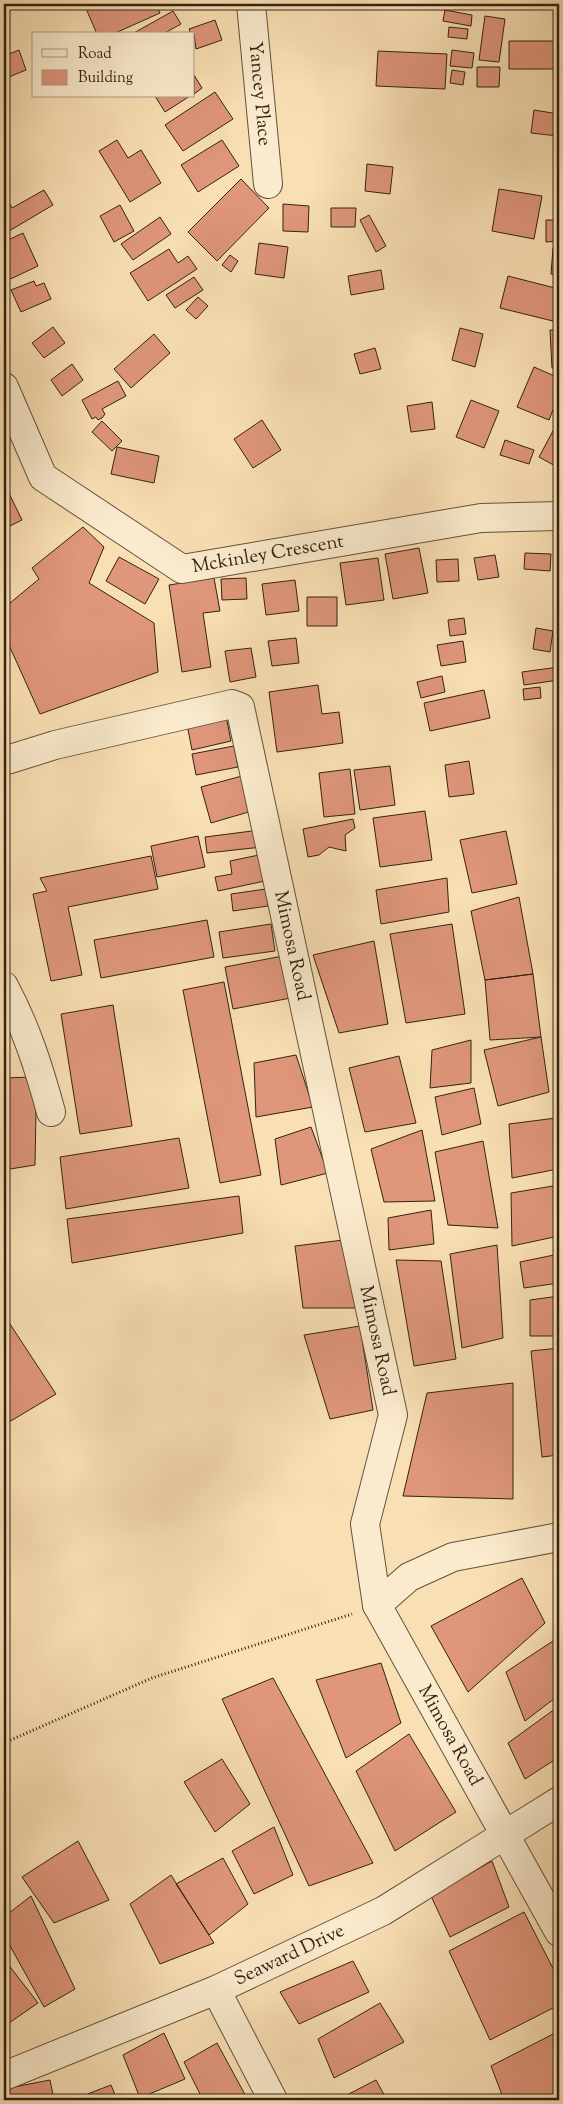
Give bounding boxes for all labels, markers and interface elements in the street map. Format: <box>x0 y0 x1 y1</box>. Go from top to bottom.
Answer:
legend <box>32 32 195 98</box>
street label: Yancey Place <box>241 40 278 147</box>
text: Road <box>78 44 112 65</box>
text: Building <box>78 68 133 89</box>
street label: Mckinley Crescent <box>190 528 346 581</box>
street label: Mimosa Road <box>267 888 317 1004</box>
street label: Mimosa Road <box>352 1283 402 1398</box>
street label: Mimosa Road <box>411 1680 489 1791</box>
street label: Seaward Drive <box>230 1918 349 1993</box>

